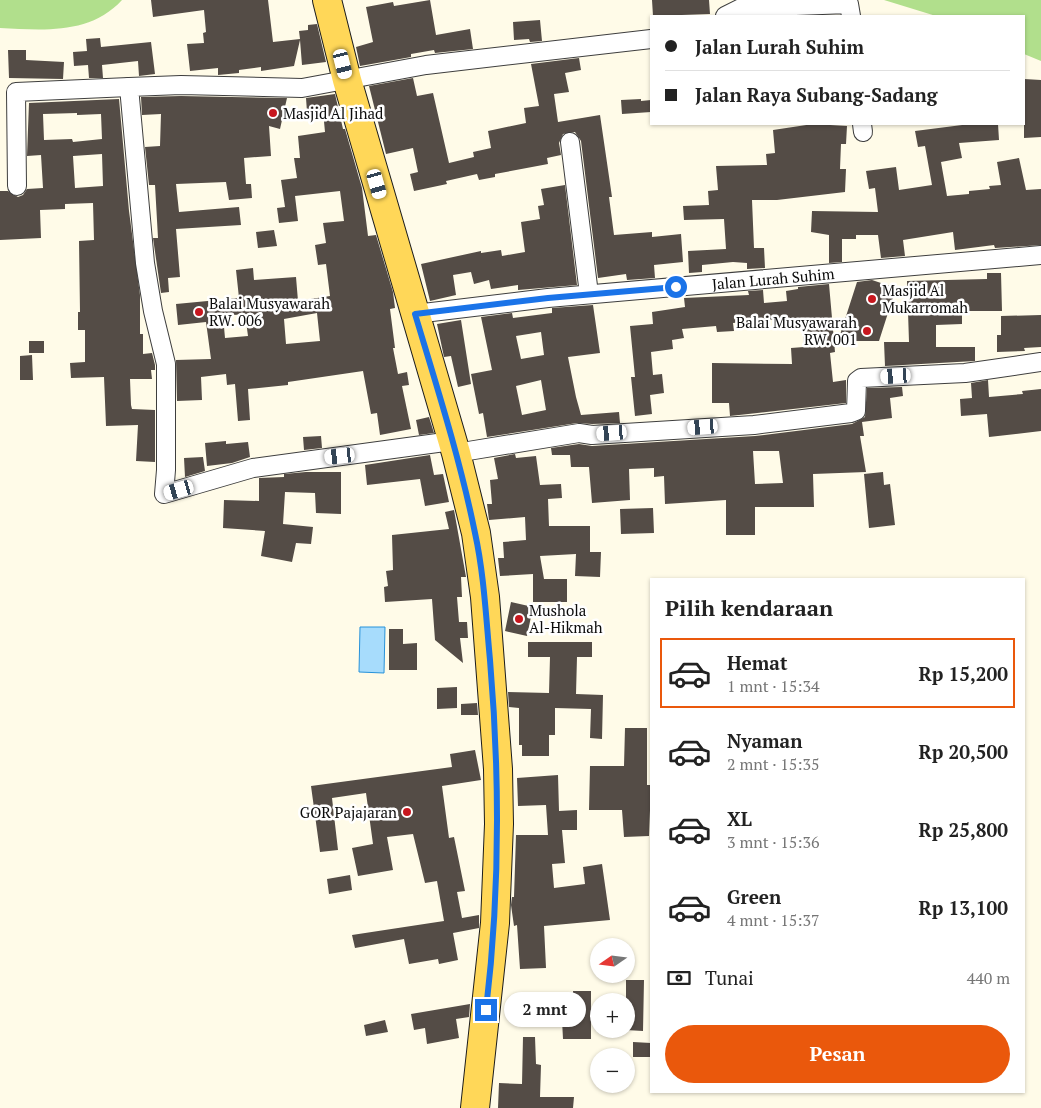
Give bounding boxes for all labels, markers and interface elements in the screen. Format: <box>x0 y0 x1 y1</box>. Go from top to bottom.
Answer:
text: Jalan Lurah Suhim <box>695 34 864 59</box>
car <box>332 48 353 80</box>
text: Jalan Raya Subang-Sadang <box>695 82 937 107</box>
place label: Masjid Al Jihad <box>283 103 383 123</box>
marker: Masjid Al Jihad <box>267 107 279 119</box>
car <box>365 168 388 200</box>
street label: Jalan Lurah Suhim <box>711 263 835 294</box>
route start <box>665 276 687 298</box>
place label: Masjid Al Mukarromah <box>882 280 968 317</box>
place label: Balai Musyawarah RW. 006 <box>209 293 330 330</box>
marker: Masjid Al Mukarromah <box>866 293 878 305</box>
marker: Balai Musyawarah RW. 006 <box>193 306 205 318</box>
place label: Balai Musyawarah RW. 001 <box>736 312 857 349</box>
marker: Balai Musyawarah RW. 001 <box>861 325 873 337</box>
car <box>880 368 911 384</box>
car <box>687 418 718 436</box>
car <box>596 424 627 442</box>
car <box>324 447 355 465</box>
car <box>162 479 195 501</box>
text: Pilih kendaraan <box>665 593 833 622</box>
place label: Mushola Al-Hikmah <box>529 600 603 637</box>
marker: Mushola Al-Hikmah <box>513 613 525 625</box>
text: Hemat <box>727 650 788 675</box>
icon: car <box>667 651 712 696</box>
text: Rp 15,200 <box>919 661 1008 686</box>
text: 1 mnt · 15:34 <box>727 675 820 697</box>
text: Nyaman <box>727 728 802 753</box>
icon: car <box>667 729 712 774</box>
text: Rp 20,500 <box>919 739 1008 764</box>
text: 2 mnt · 15:35 <box>727 753 820 775</box>
place label: GOR Pajajaran <box>300 802 397 822</box>
marker: GOR Pajajaran <box>401 806 413 818</box>
text: XL <box>727 806 752 831</box>
icon: car <box>667 807 712 852</box>
text: Rp 25,800 <box>919 817 1008 842</box>
text: 3 mnt · 15:36 <box>727 831 820 853</box>
text: Green <box>727 884 781 909</box>
icon: car <box>667 885 712 930</box>
text: Rp 13,100 <box>919 895 1008 920</box>
text: 4 mnt · 15:37 <box>727 909 820 931</box>
north arrow <box>590 938 635 982</box>
map controls <box>590 938 635 1093</box>
icon: cash <box>665 964 693 992</box>
text: Tunai <box>705 965 754 990</box>
text: 440 m <box>967 967 1010 989</box>
callout: 2 mnt <box>504 992 586 1028</box>
button: + <box>590 993 635 1038</box>
text: 2 mnt <box>523 998 567 1020</box>
route end <box>475 999 497 1021</box>
button: Pesan <box>665 1025 1010 1083</box>
button: − <box>590 1048 635 1093</box>

